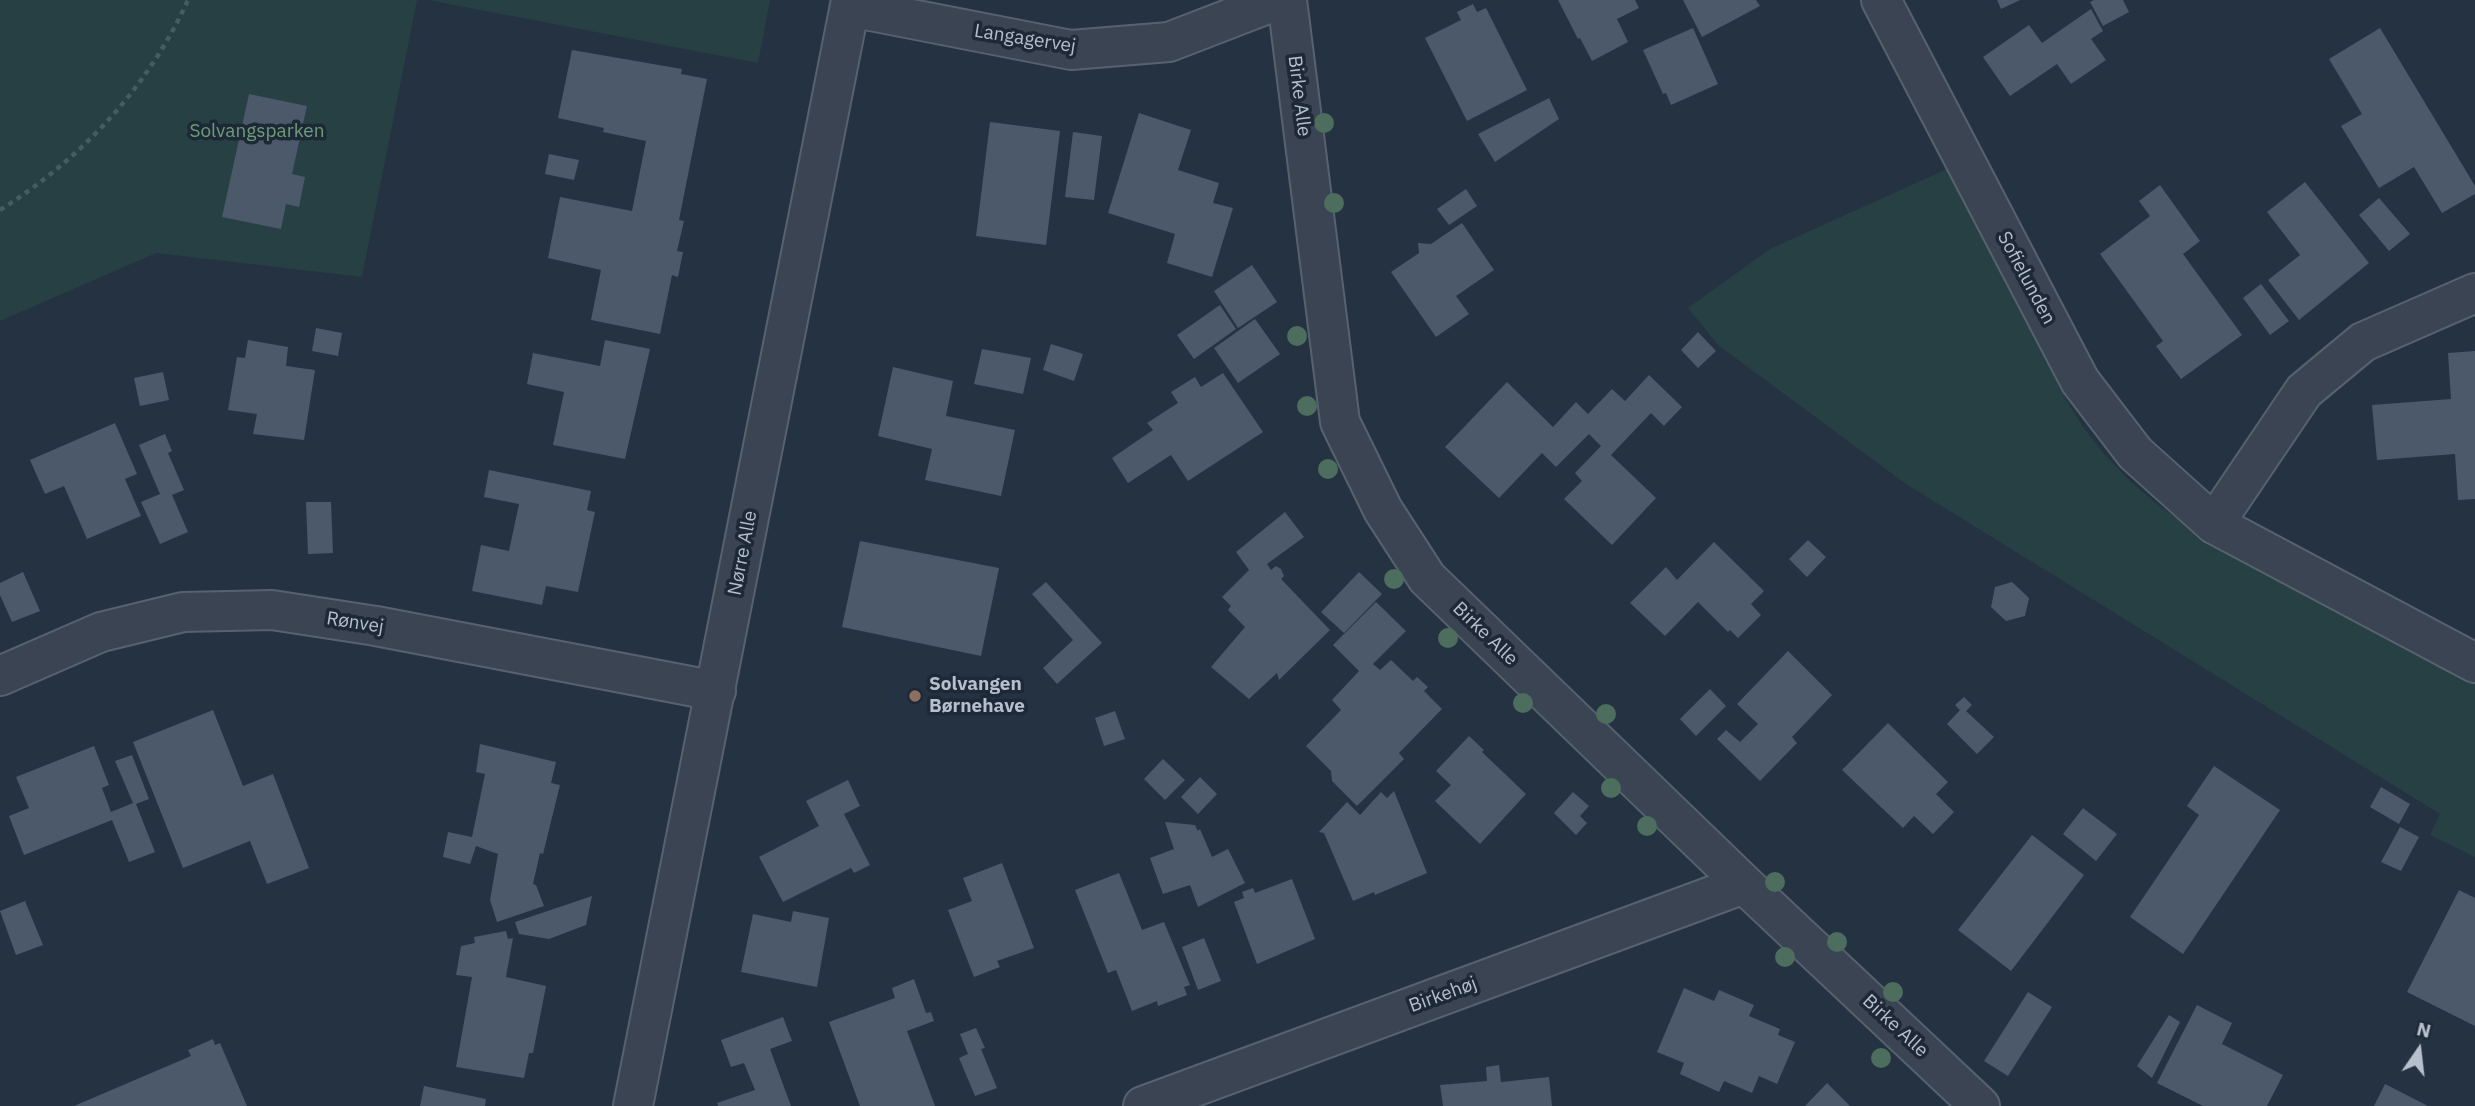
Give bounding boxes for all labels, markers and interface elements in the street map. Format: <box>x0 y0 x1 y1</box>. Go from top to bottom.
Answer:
street label: Langagervej <box>973 20 1077 58</box>
street label: Birke Alle <box>1283 54 1315 138</box>
park label: Solvangsparken <box>189 121 325 143</box>
street label: Sofielunden <box>1992 228 2060 328</box>
street label: Nørre Alle <box>724 509 762 597</box>
street label: Birke Alle <box>1448 597 1522 671</box>
street label: Rønvej <box>325 607 385 639</box>
place label: Solvangen Børnehave <box>929 674 1025 718</box>
marker: Solvangen Børnehave <box>907 688 923 704</box>
street label: Birkehøj <box>1406 972 1480 1018</box>
street label: Birke Alle <box>1857 990 1933 1062</box>
north arrow <box>2384 1015 2454 1085</box>
text: N <box>2414 1016 2434 1043</box>

